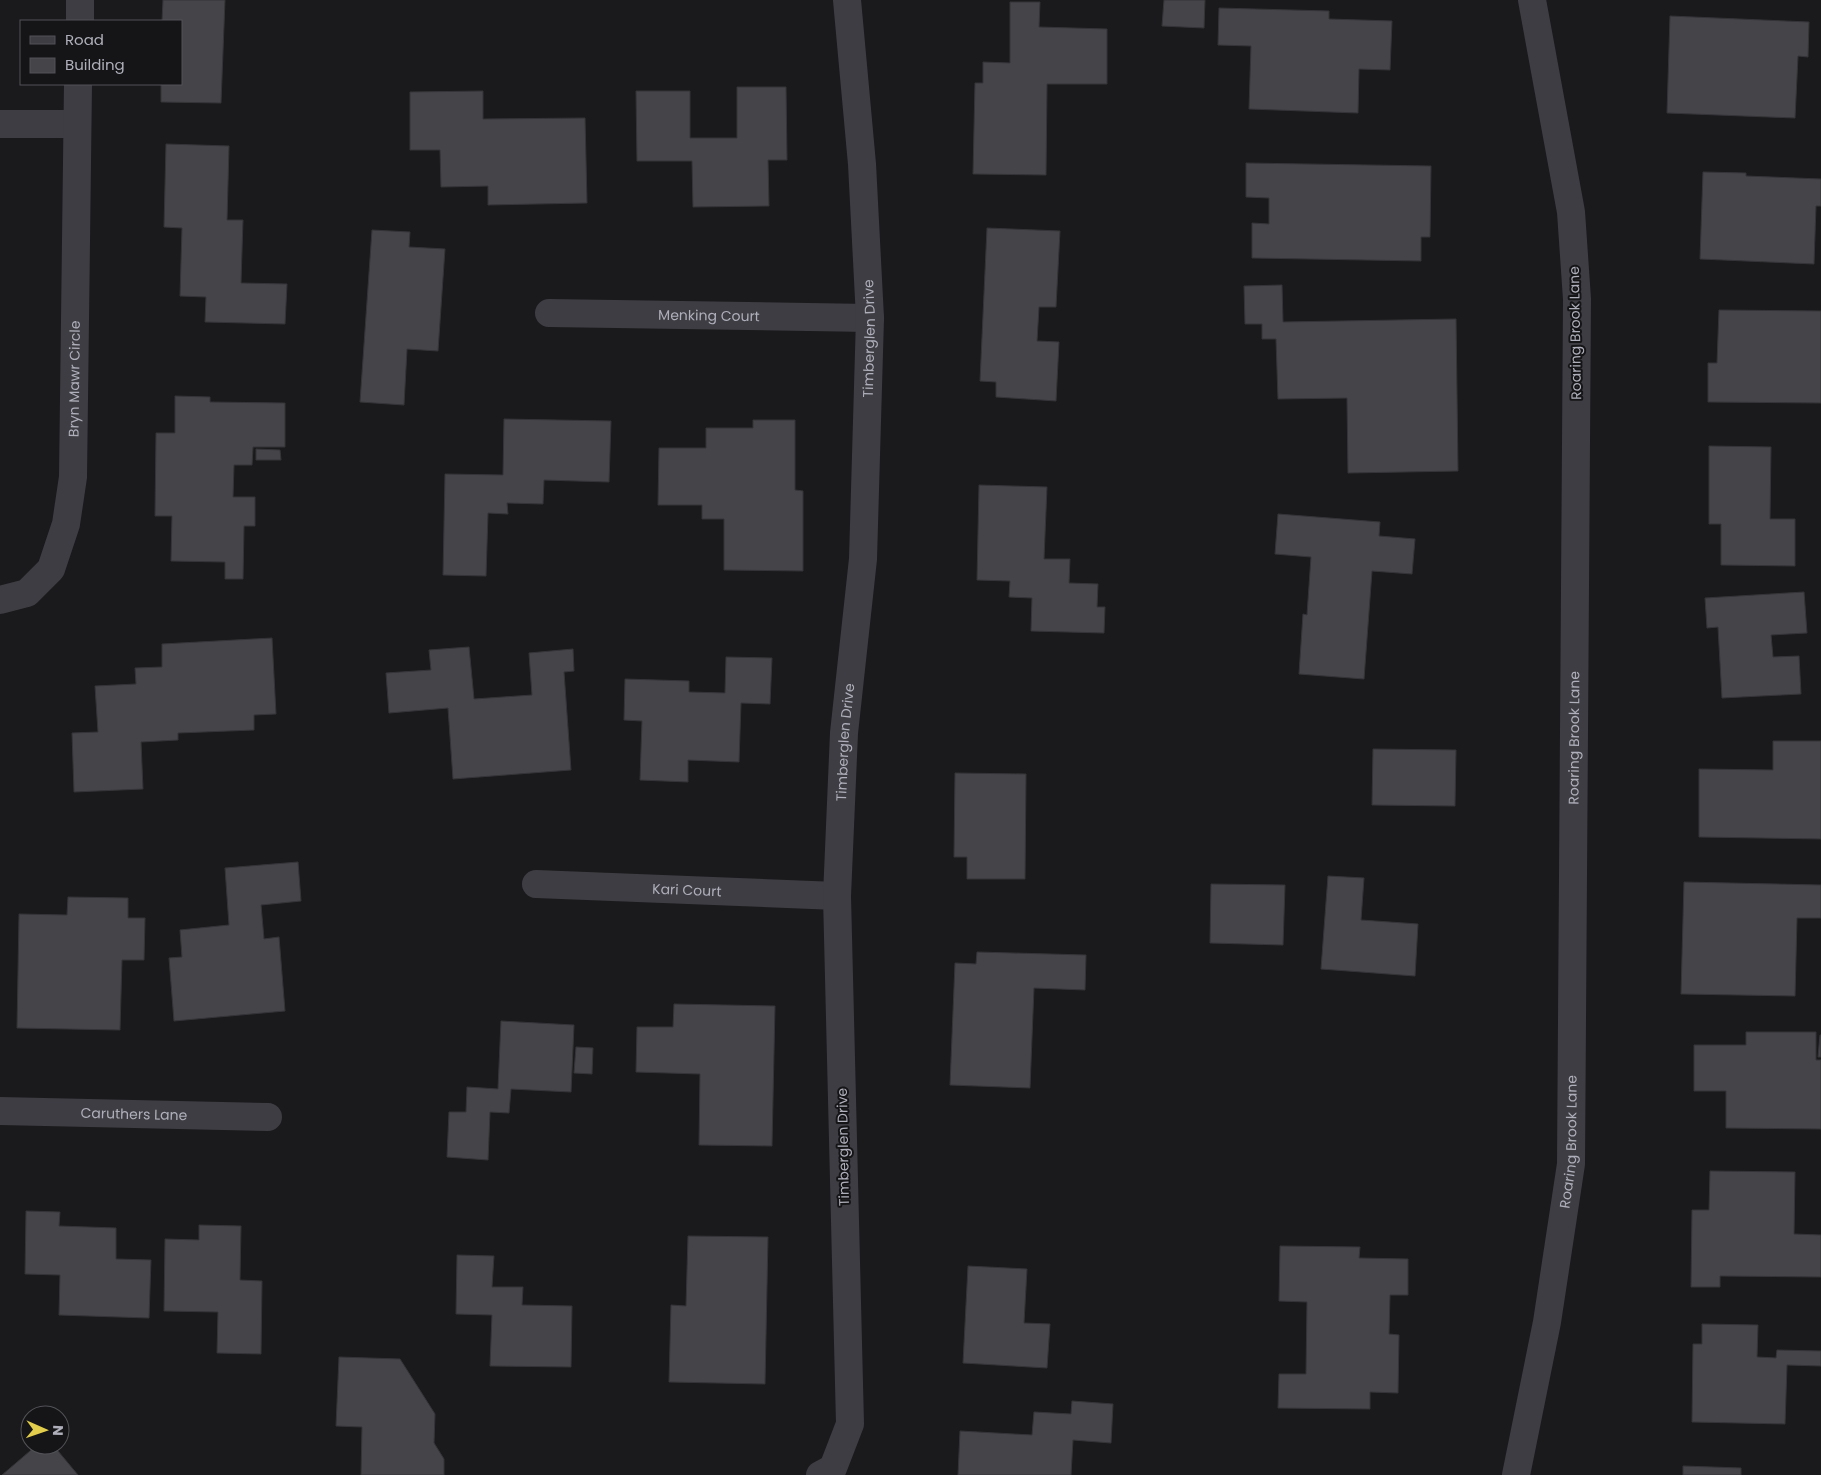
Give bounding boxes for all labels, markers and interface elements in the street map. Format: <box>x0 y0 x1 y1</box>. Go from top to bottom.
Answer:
legend <box>20 20 182 85</box>
text: Road <box>65 29 104 50</box>
text: Building <box>65 54 125 75</box>
street label: Roaring Brook Lane <box>1564 266 1586 400</box>
street label: Timberglen Drive <box>858 278 880 398</box>
street label: Menking Court <box>658 305 760 326</box>
street label: Bryn Mawr Circle <box>64 320 85 437</box>
street label: Roaring Brook Lane <box>1563 671 1584 805</box>
street label: Timberglen Drive <box>831 682 859 802</box>
street label: Kari Court <box>652 879 722 901</box>
street label: Roaring Brook Lane <box>1554 1075 1582 1210</box>
street label: Timberglen Drive <box>832 1087 854 1206</box>
street label: Caruthers Lane <box>80 1103 188 1125</box>
north arrow <box>20 1405 70 1455</box>
text: N <box>48 1425 68 1436</box>

